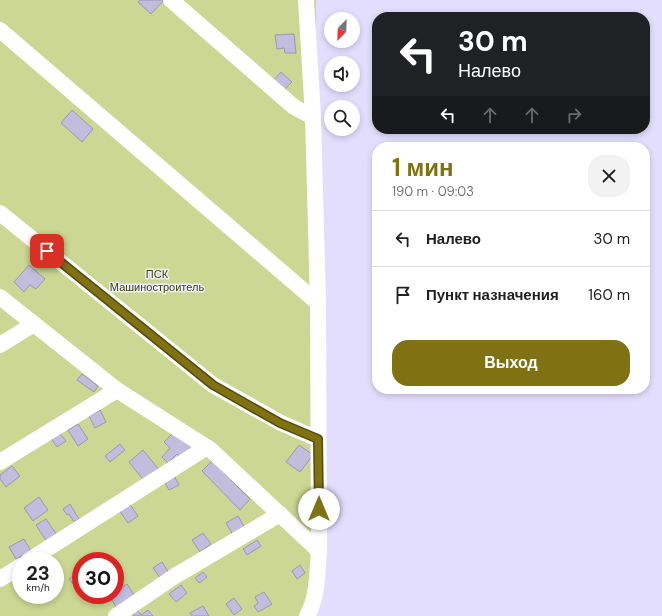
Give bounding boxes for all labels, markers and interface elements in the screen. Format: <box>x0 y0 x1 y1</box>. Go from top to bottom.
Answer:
north arrow <box>324 12 360 48</box>
map controls <box>324 12 360 136</box>
text: 30 m <box>458 23 528 60</box>
icon: left <box>392 28 444 80</box>
button: sound <box>324 56 360 92</box>
text: Налево <box>458 59 521 83</box>
button: search <box>324 100 360 136</box>
icon: left <box>437 104 459 126</box>
icon: ahead <box>479 104 501 126</box>
icon: ahead <box>521 104 543 126</box>
icon: right <box>563 104 585 126</box>
text: 1 мин <box>392 152 453 183</box>
button: close <box>588 155 630 197</box>
text: 190 m · 09:03 <box>392 183 474 200</box>
icon: left <box>392 228 414 250</box>
text: Налево <box>426 229 481 249</box>
text: 30 m <box>594 229 630 249</box>
pin <box>30 234 64 268</box>
icon: arrive <box>36 240 58 262</box>
park label: ПСК Машиностроитель <box>110 267 204 294</box>
icon: arrive <box>392 284 414 306</box>
text: Пункт назначения <box>426 285 559 305</box>
text: 160 m <box>588 285 630 305</box>
button: Выход <box>392 340 630 386</box>
position arrow <box>298 488 340 530</box>
speed limit sign: 30 <box>72 552 124 604</box>
text: 23 <box>26 560 50 586</box>
text: km/h <box>26 581 50 594</box>

